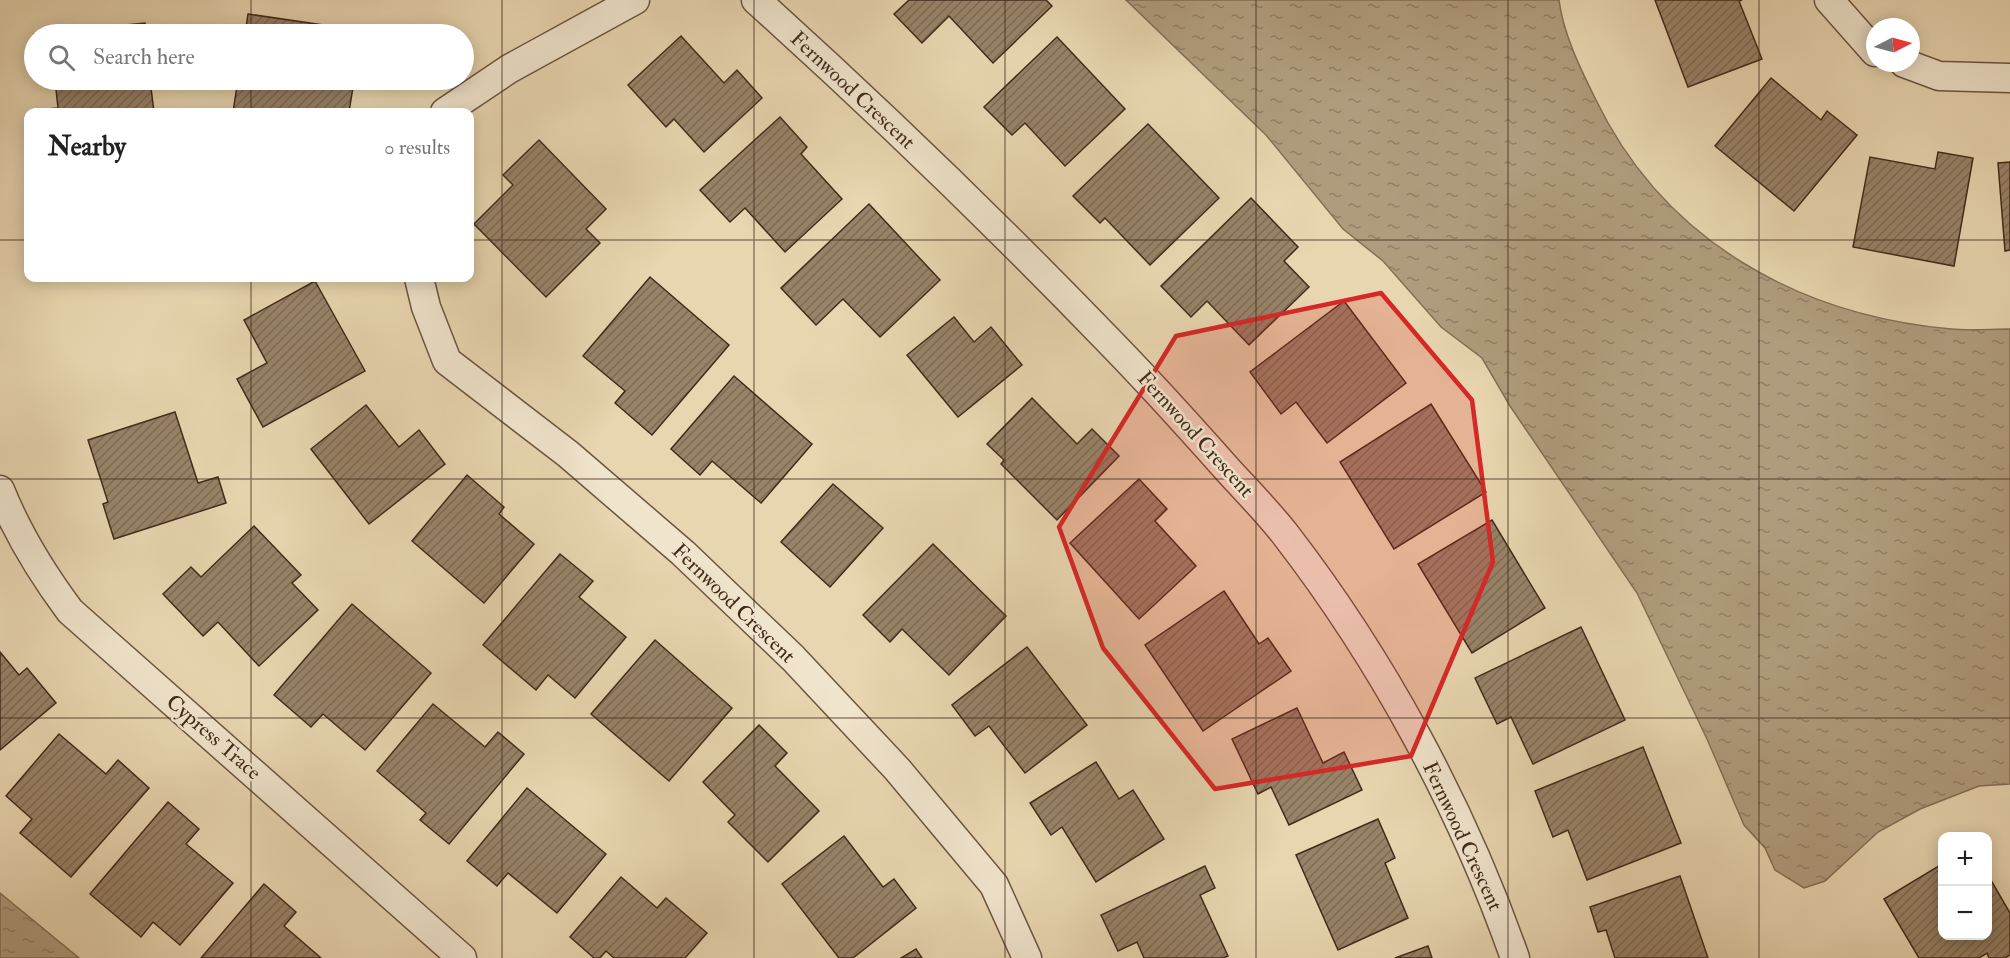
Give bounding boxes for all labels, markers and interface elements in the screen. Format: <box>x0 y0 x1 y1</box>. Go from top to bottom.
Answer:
north arrow <box>1866 18 1920 72</box>
search box <box>24 24 474 90</box>
street label: Fernwood Crescent <box>784 25 921 155</box>
icon: search <box>45 41 78 74</box>
text: Search here <box>93 43 195 71</box>
text: Nearby <box>48 131 126 163</box>
text: 0 results <box>384 135 450 160</box>
street label: Fernwood Crescent <box>1132 365 1260 503</box>
street label: Fernwood Crescent <box>666 538 801 669</box>
street label: Cypress Trace <box>161 689 267 786</box>
street label: Fernwood Crescent <box>1416 757 1509 915</box>
map controls <box>1938 832 1992 940</box>
button: + <box>1938 832 1992 886</box>
button: − <box>1938 886 1992 940</box>

